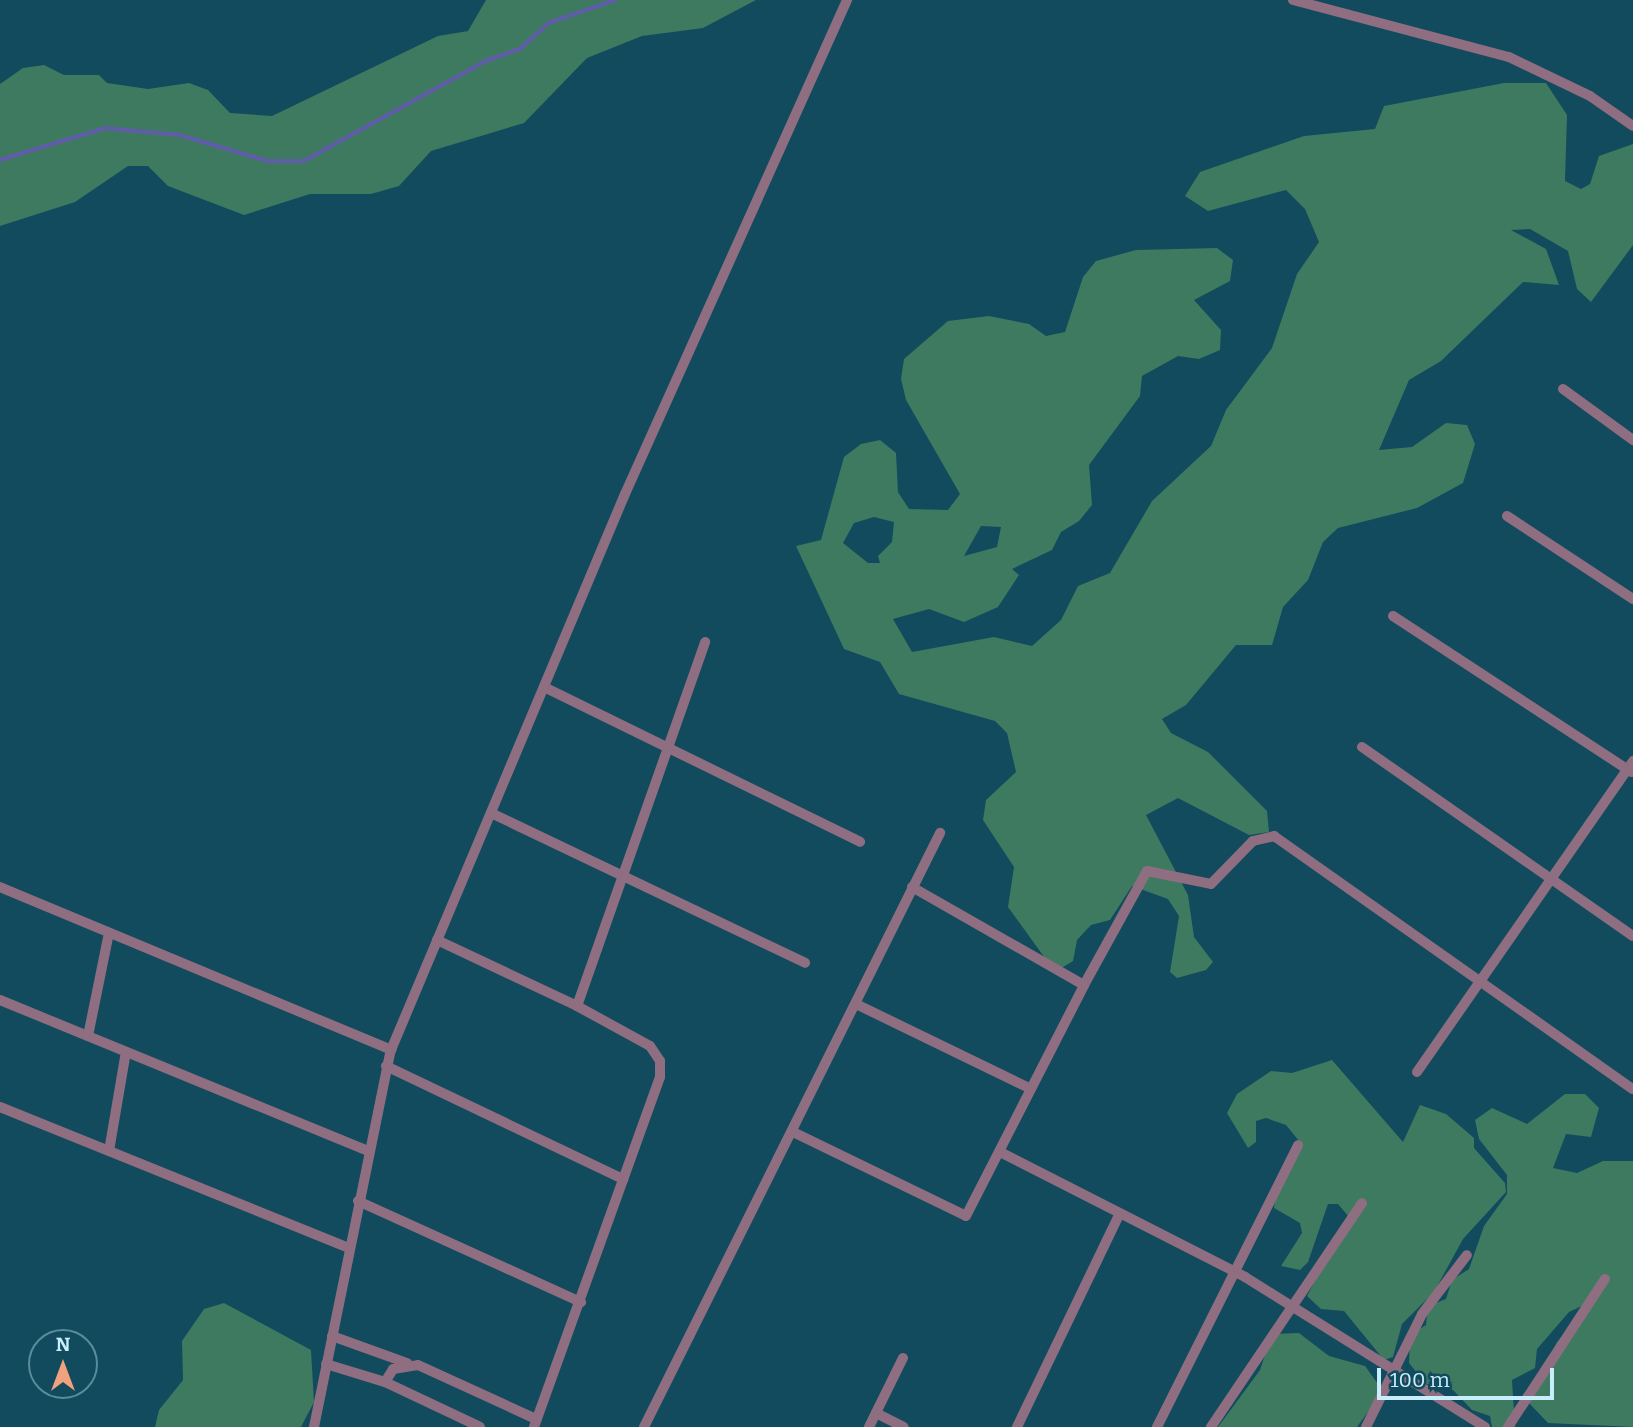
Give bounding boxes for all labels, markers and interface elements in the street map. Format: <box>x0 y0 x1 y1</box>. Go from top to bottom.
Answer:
north arrow <box>28 1329 98 1399</box>
text: N <box>56 1333 70 1356</box>
scale bar <box>1381 1354 1558 1398</box>
text: 100 m <box>1390 1367 1450 1393</box>

